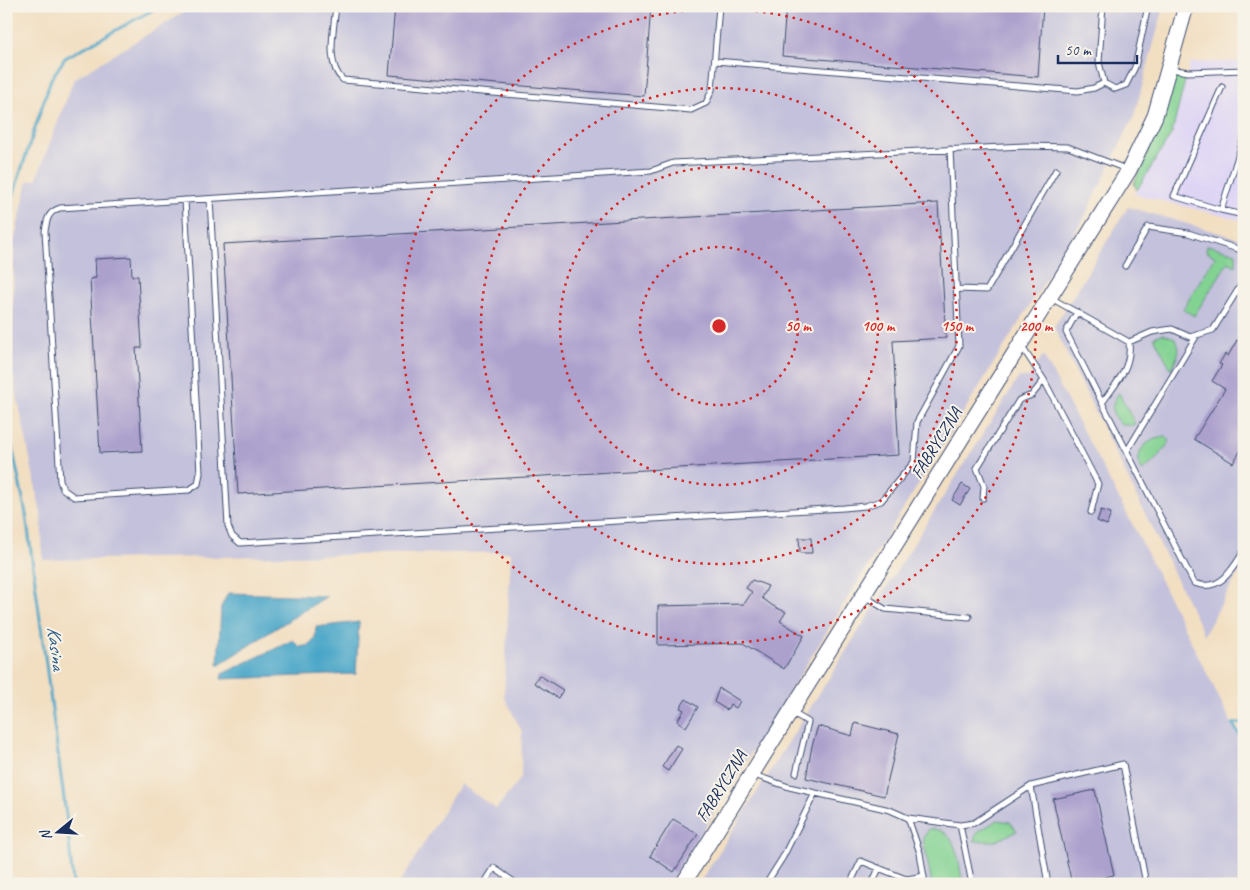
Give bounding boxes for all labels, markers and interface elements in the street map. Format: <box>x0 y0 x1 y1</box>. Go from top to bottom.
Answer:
scale bar <box>1058 32 1136 64</box>
text: 50 m <box>1065 41 1092 60</box>
centre of rings <box>710 317 728 335</box>
text: 50 m <box>785 317 812 336</box>
text: 100 m <box>862 317 896 336</box>
text: 150 m <box>941 317 975 336</box>
text: 200 m <box>1020 317 1054 336</box>
street label: FABRYCZNA <box>905 402 967 483</box>
water label: Kasina <box>41 625 71 673</box>
street label: FABRYCZNA <box>690 745 752 826</box>
north arrow <box>32 808 82 858</box>
text: N <box>36 827 56 843</box>

